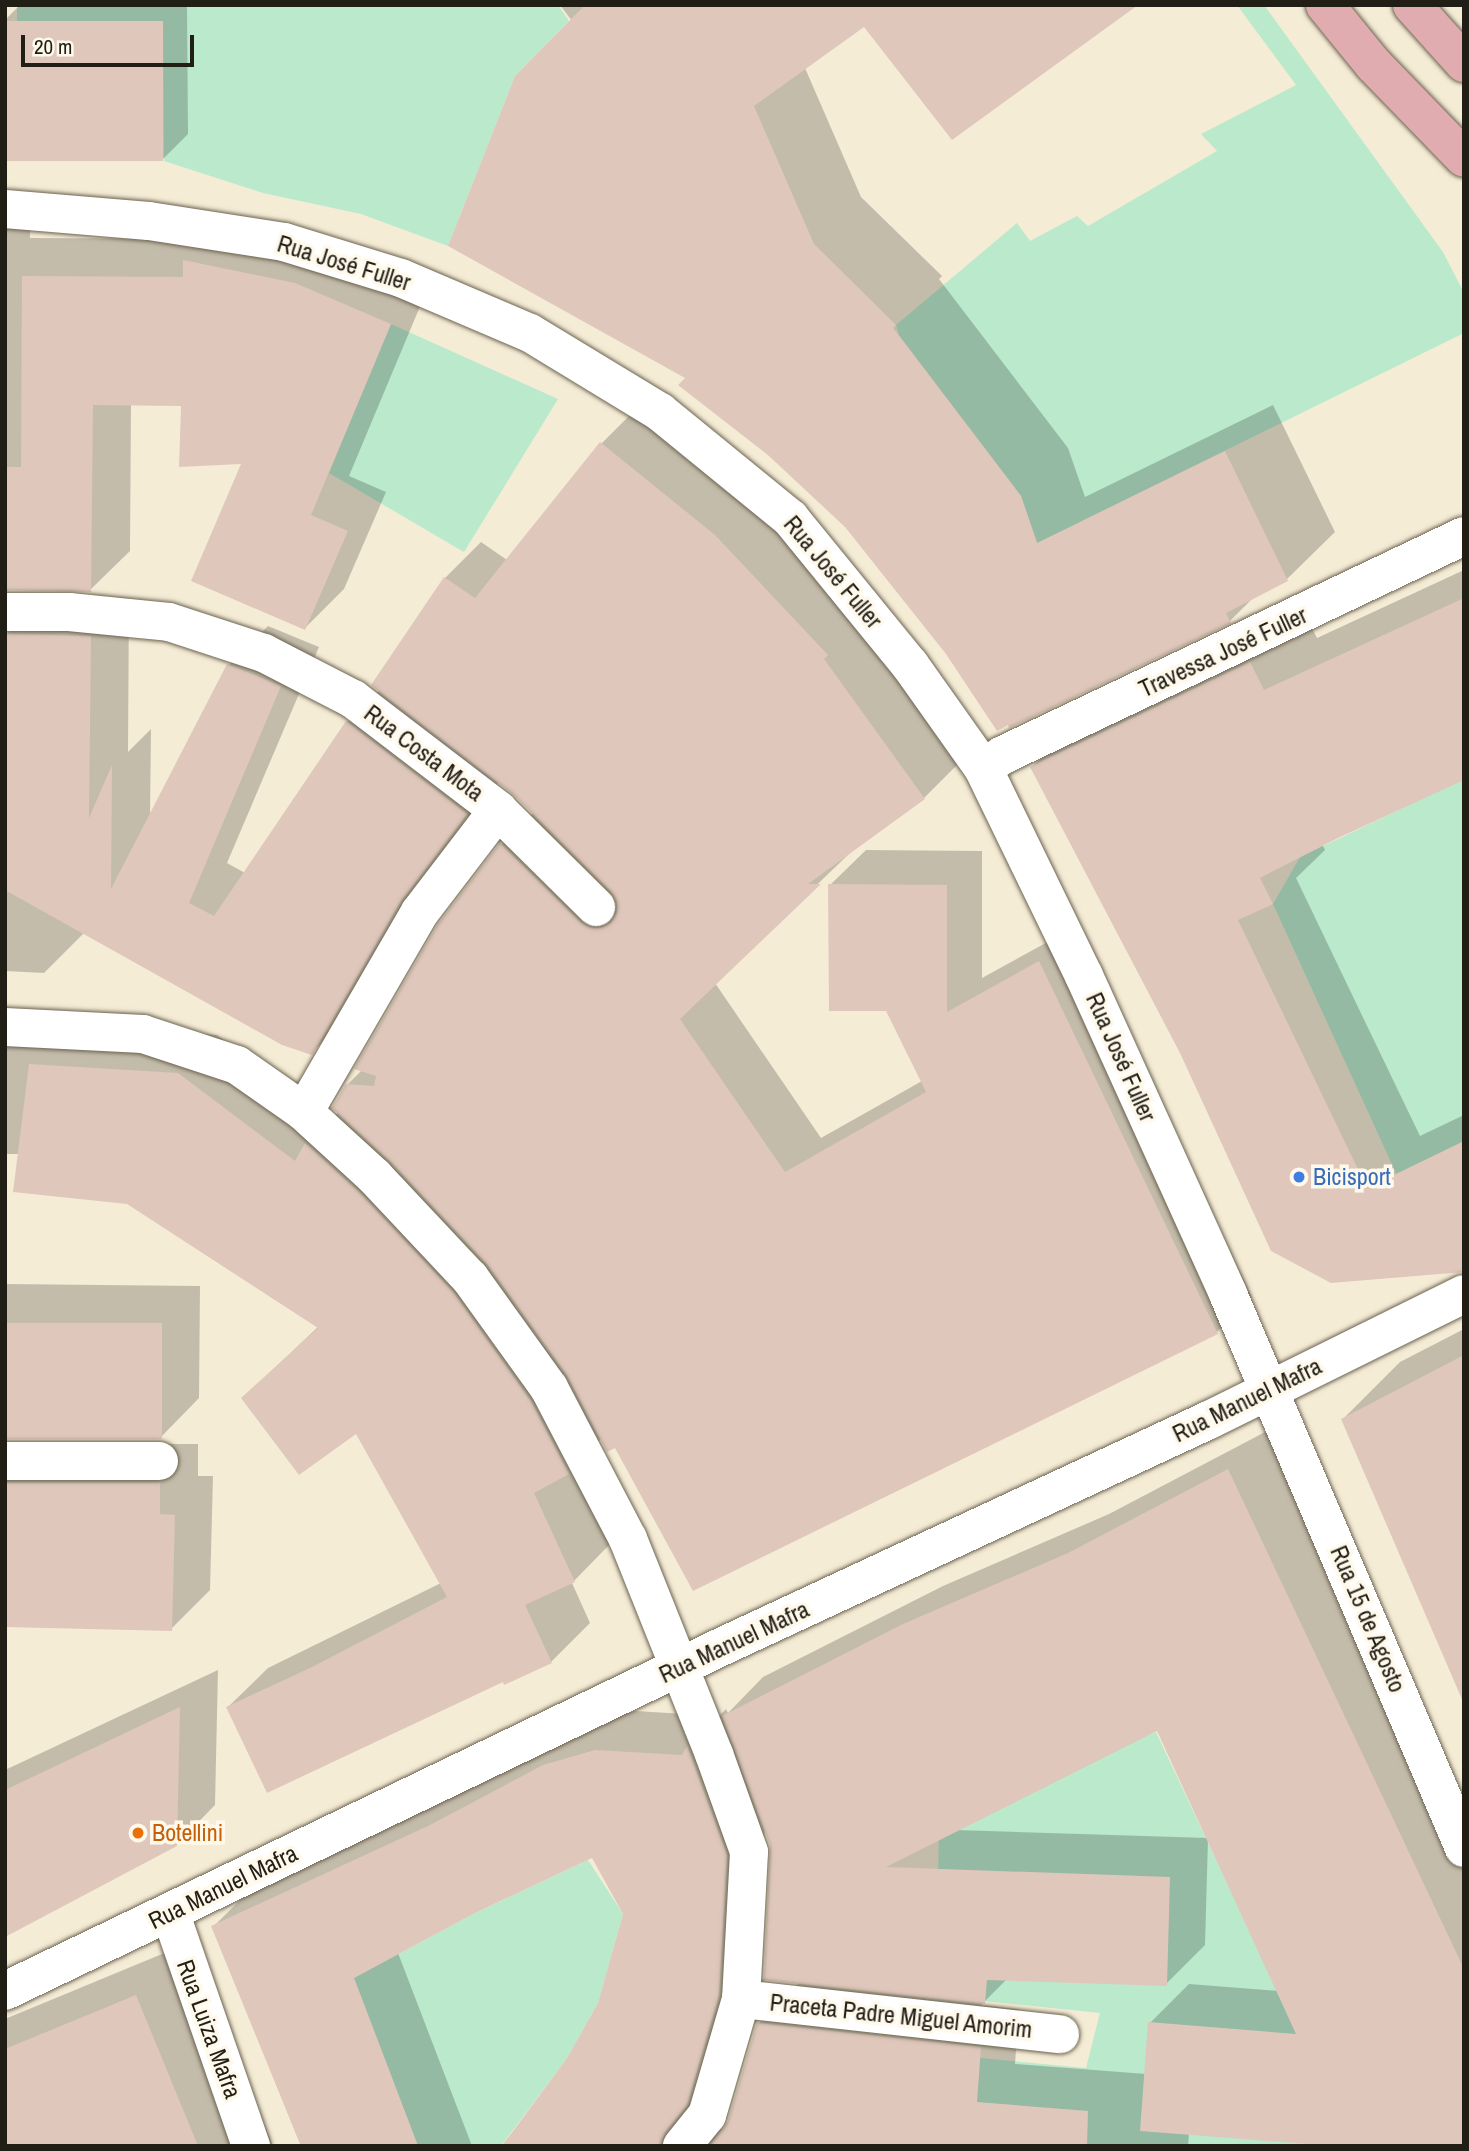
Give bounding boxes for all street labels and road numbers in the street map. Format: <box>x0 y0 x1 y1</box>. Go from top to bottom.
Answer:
street label: Rua José Fuller <box>274 229 414 297</box>
street label: Rua José Fuller <box>778 510 888 634</box>
street label: Travessa José Fuller <box>1134 601 1312 703</box>
street label: Rua Costa Mota <box>359 699 489 807</box>
street label: Rua José Fuller <box>1080 988 1162 1126</box>
street label: Rua Manuel Mafra <box>1168 1352 1326 1448</box>
street label: Rua 15 de Agosto <box>1324 1541 1412 1697</box>
street label: Rua Manuel Mafra <box>655 1595 813 1689</box>
street label: Rua Manuel Mafra <box>144 1839 302 1935</box>
street label: Rua Luiza Mafra <box>171 1956 247 2102</box>
street label: Praceta Padre Miguel Amorim <box>768 1988 1034 2044</box>

